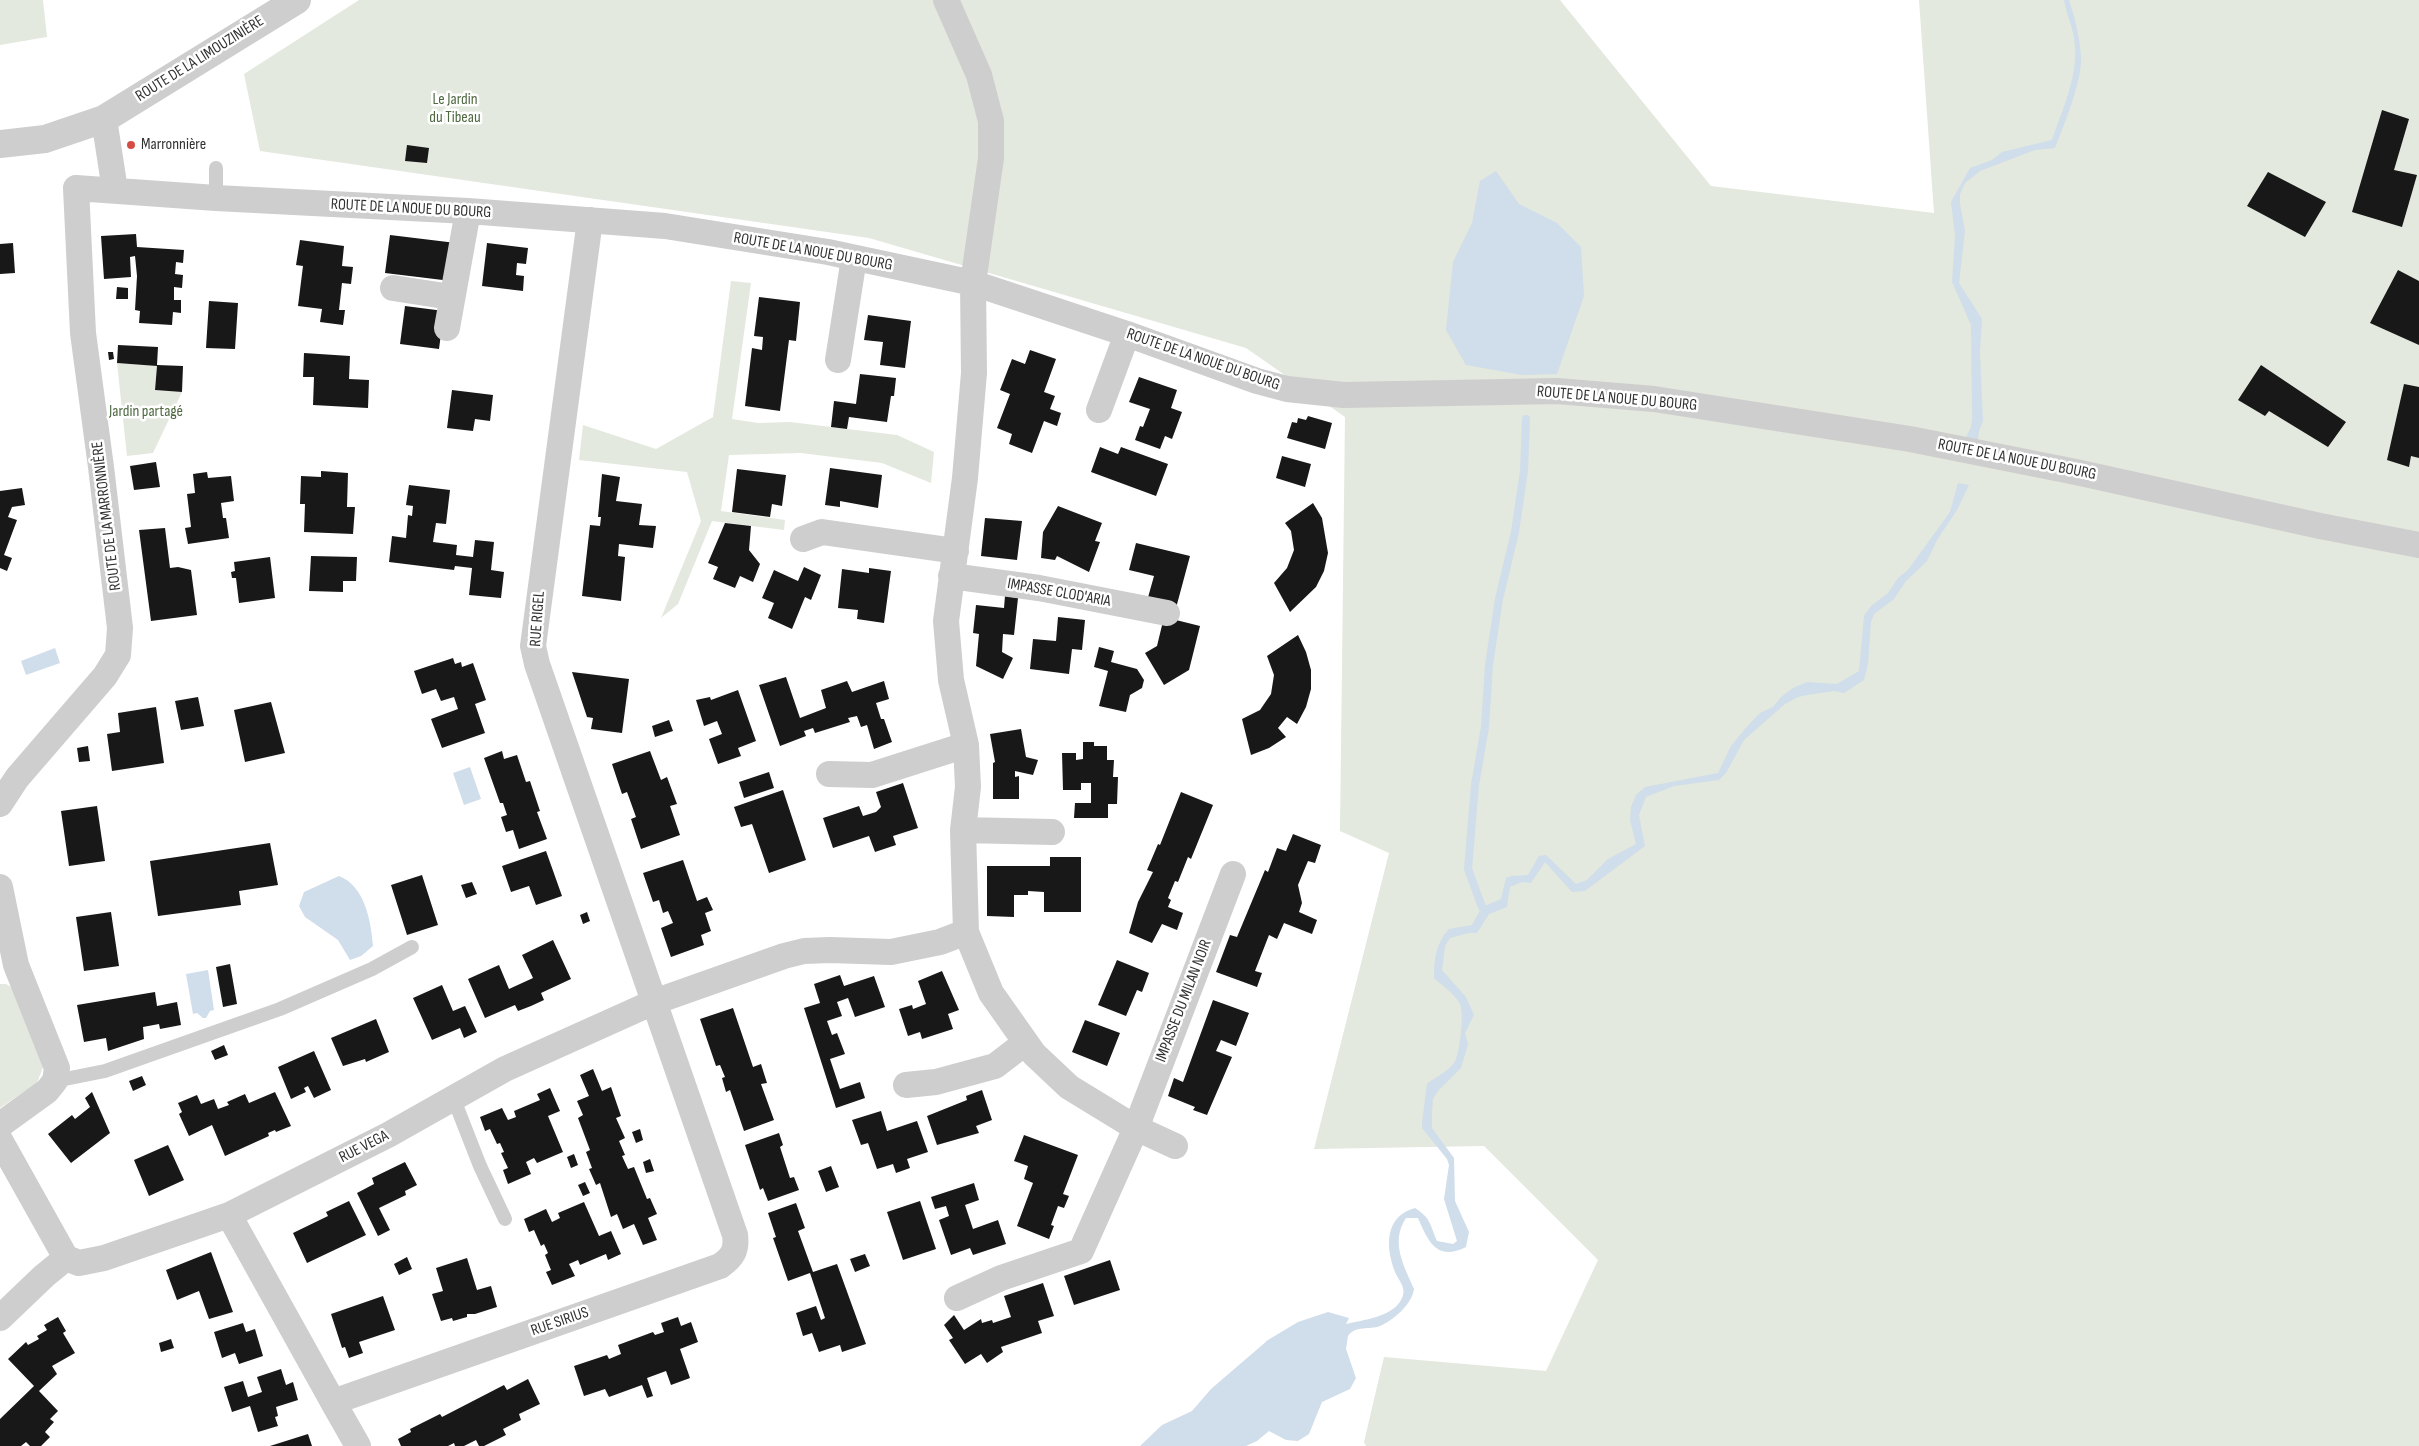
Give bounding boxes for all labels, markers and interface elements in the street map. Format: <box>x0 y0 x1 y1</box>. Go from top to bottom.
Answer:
street label: ROUTE DE LA LIMOUZINIÈRE <box>132 12 268 106</box>
park label: Le Jardin du Tibeau <box>429 90 481 128</box>
place label: Marronnière <box>141 135 206 155</box>
marker: Marronnière <box>125 139 137 151</box>
street label: ROUTE DE LA NOUE DU BOURG <box>330 195 492 223</box>
street label: ROUTE DE LA NOUE DU BOURG <box>732 229 894 275</box>
street label: ROUTE DE LA NOUE DU BOURG <box>1124 325 1282 395</box>
street label: ROUTE DE LA NOUE DU BOURG <box>1536 382 1698 416</box>
park label: Jardin partagé <box>109 402 183 422</box>
street label: ROUTE DE LA NOUE DU BOURG <box>1936 435 2098 485</box>
street label: ROUTE DE LA MARRONNIÈRE <box>88 440 126 592</box>
street label: IMPASSE CLOD'ARIA <box>1006 574 1112 612</box>
street label: RUE RIGEL <box>526 591 550 647</box>
street label: IMPASSE DU MILAN NOIR <box>1152 937 1216 1065</box>
street label: RUE VEGA <box>336 1126 392 1168</box>
street label: RUE SIRIUS <box>529 1303 591 1341</box>

